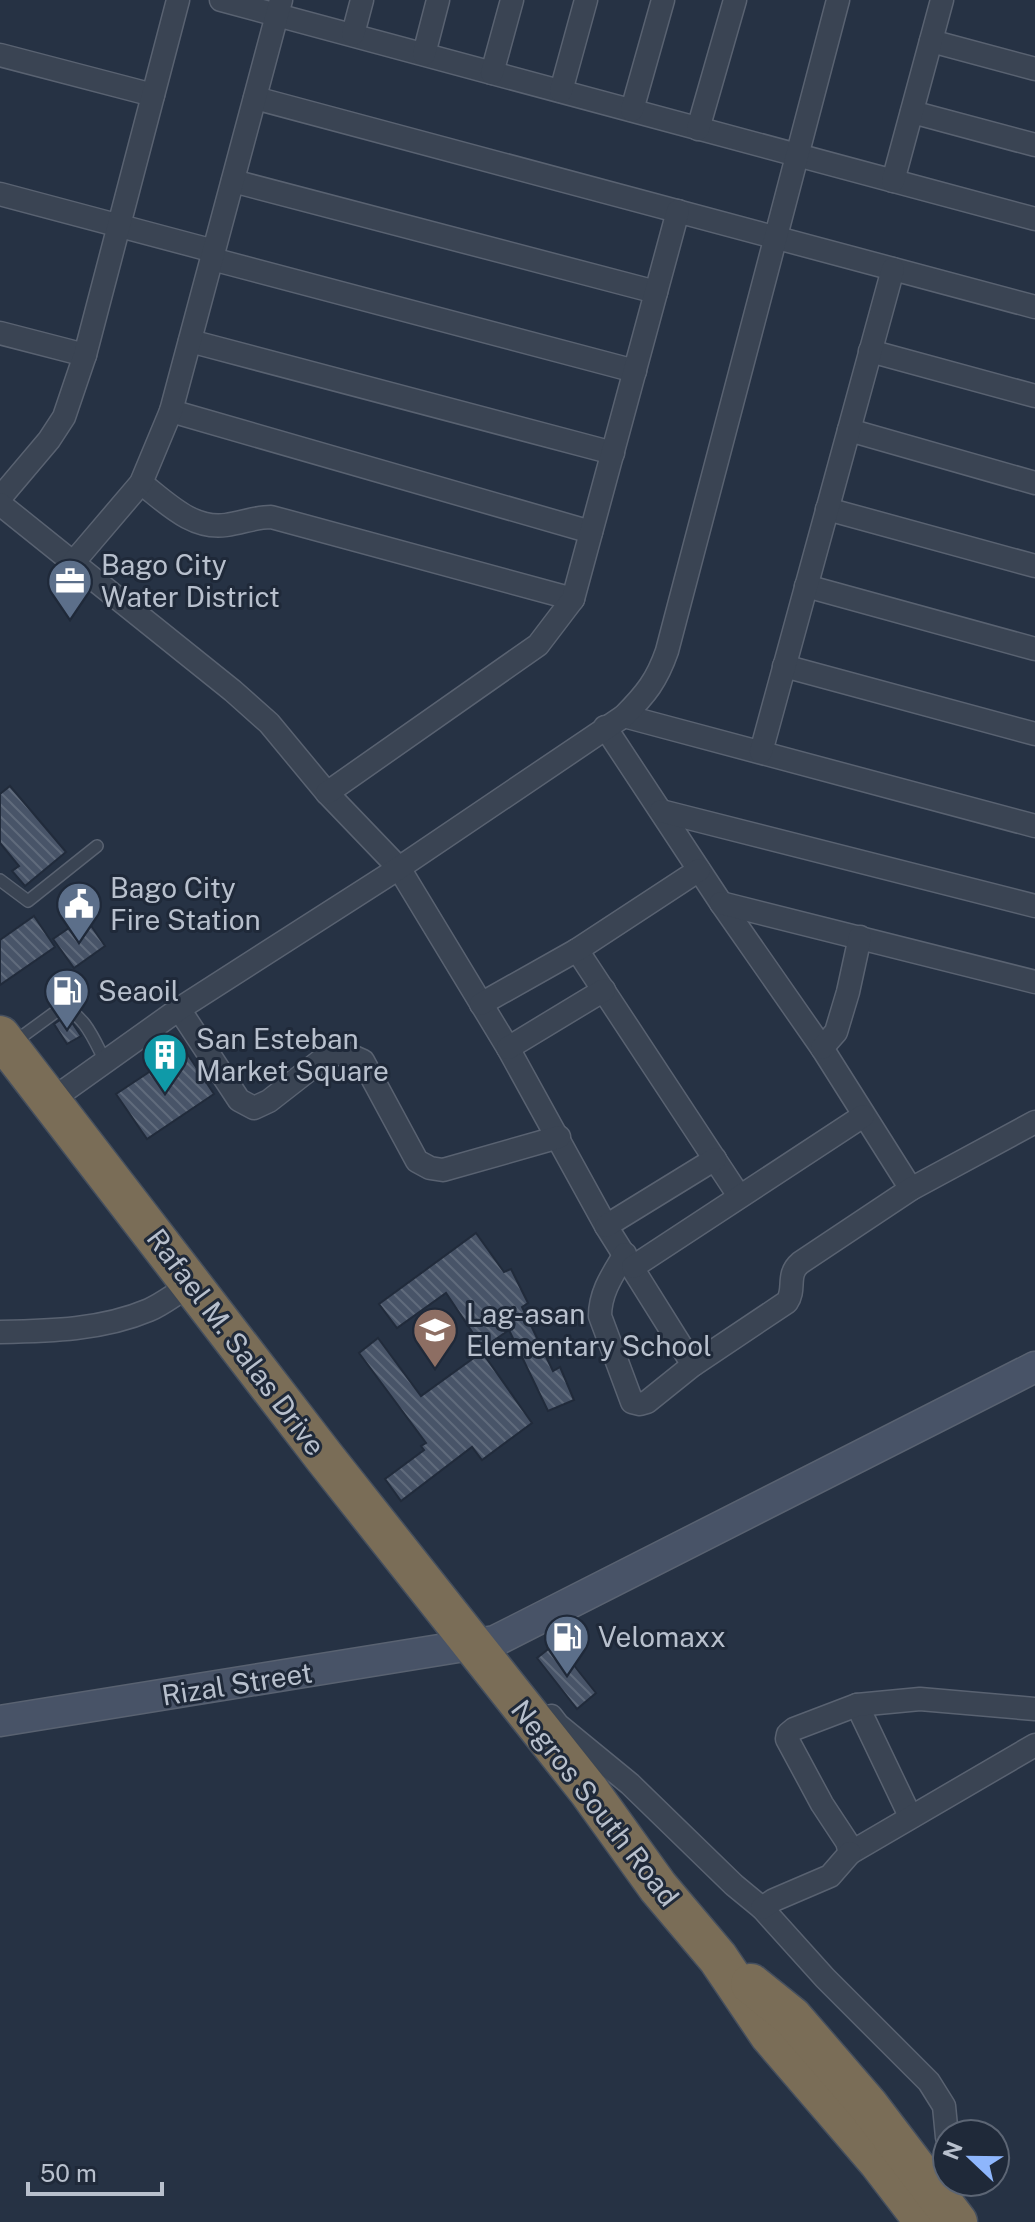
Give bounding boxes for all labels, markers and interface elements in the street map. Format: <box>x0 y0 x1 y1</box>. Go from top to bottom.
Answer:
place label: Bago City Water District <box>101 548 280 613</box>
office icon: Bago City Water District <box>46 557 94 620</box>
place label: Bago City Fire Station <box>110 871 261 936</box>
public building icon: Bago City Fire Station <box>55 880 103 943</box>
fuel station icon: Seaoil <box>43 967 91 1030</box>
place label: Seaoil <box>98 974 179 1007</box>
place label: San Esteban Market Square <box>196 1022 389 1087</box>
building icon: San Esteban Market Square <box>141 1031 189 1094</box>
street label: Rafael M. Salas Drive <box>140 1222 332 1461</box>
place label: Lag-asan Elementary School <box>466 1297 712 1362</box>
school or university icon: Lag-asan Elementary School <box>411 1306 459 1369</box>
fuel station icon: Velomaxx <box>543 1613 591 1676</box>
place label: Velomaxx <box>598 1620 726 1653</box>
street label: Rizal Street <box>159 1655 314 1712</box>
street label: Negros South Road <box>505 1693 686 1912</box>
north arrow <box>931 2118 1011 2198</box>
text: N <box>937 2138 968 2163</box>
scale bar <box>28 2146 162 2196</box>
text: 50 m <box>40 2159 97 2187</box>

